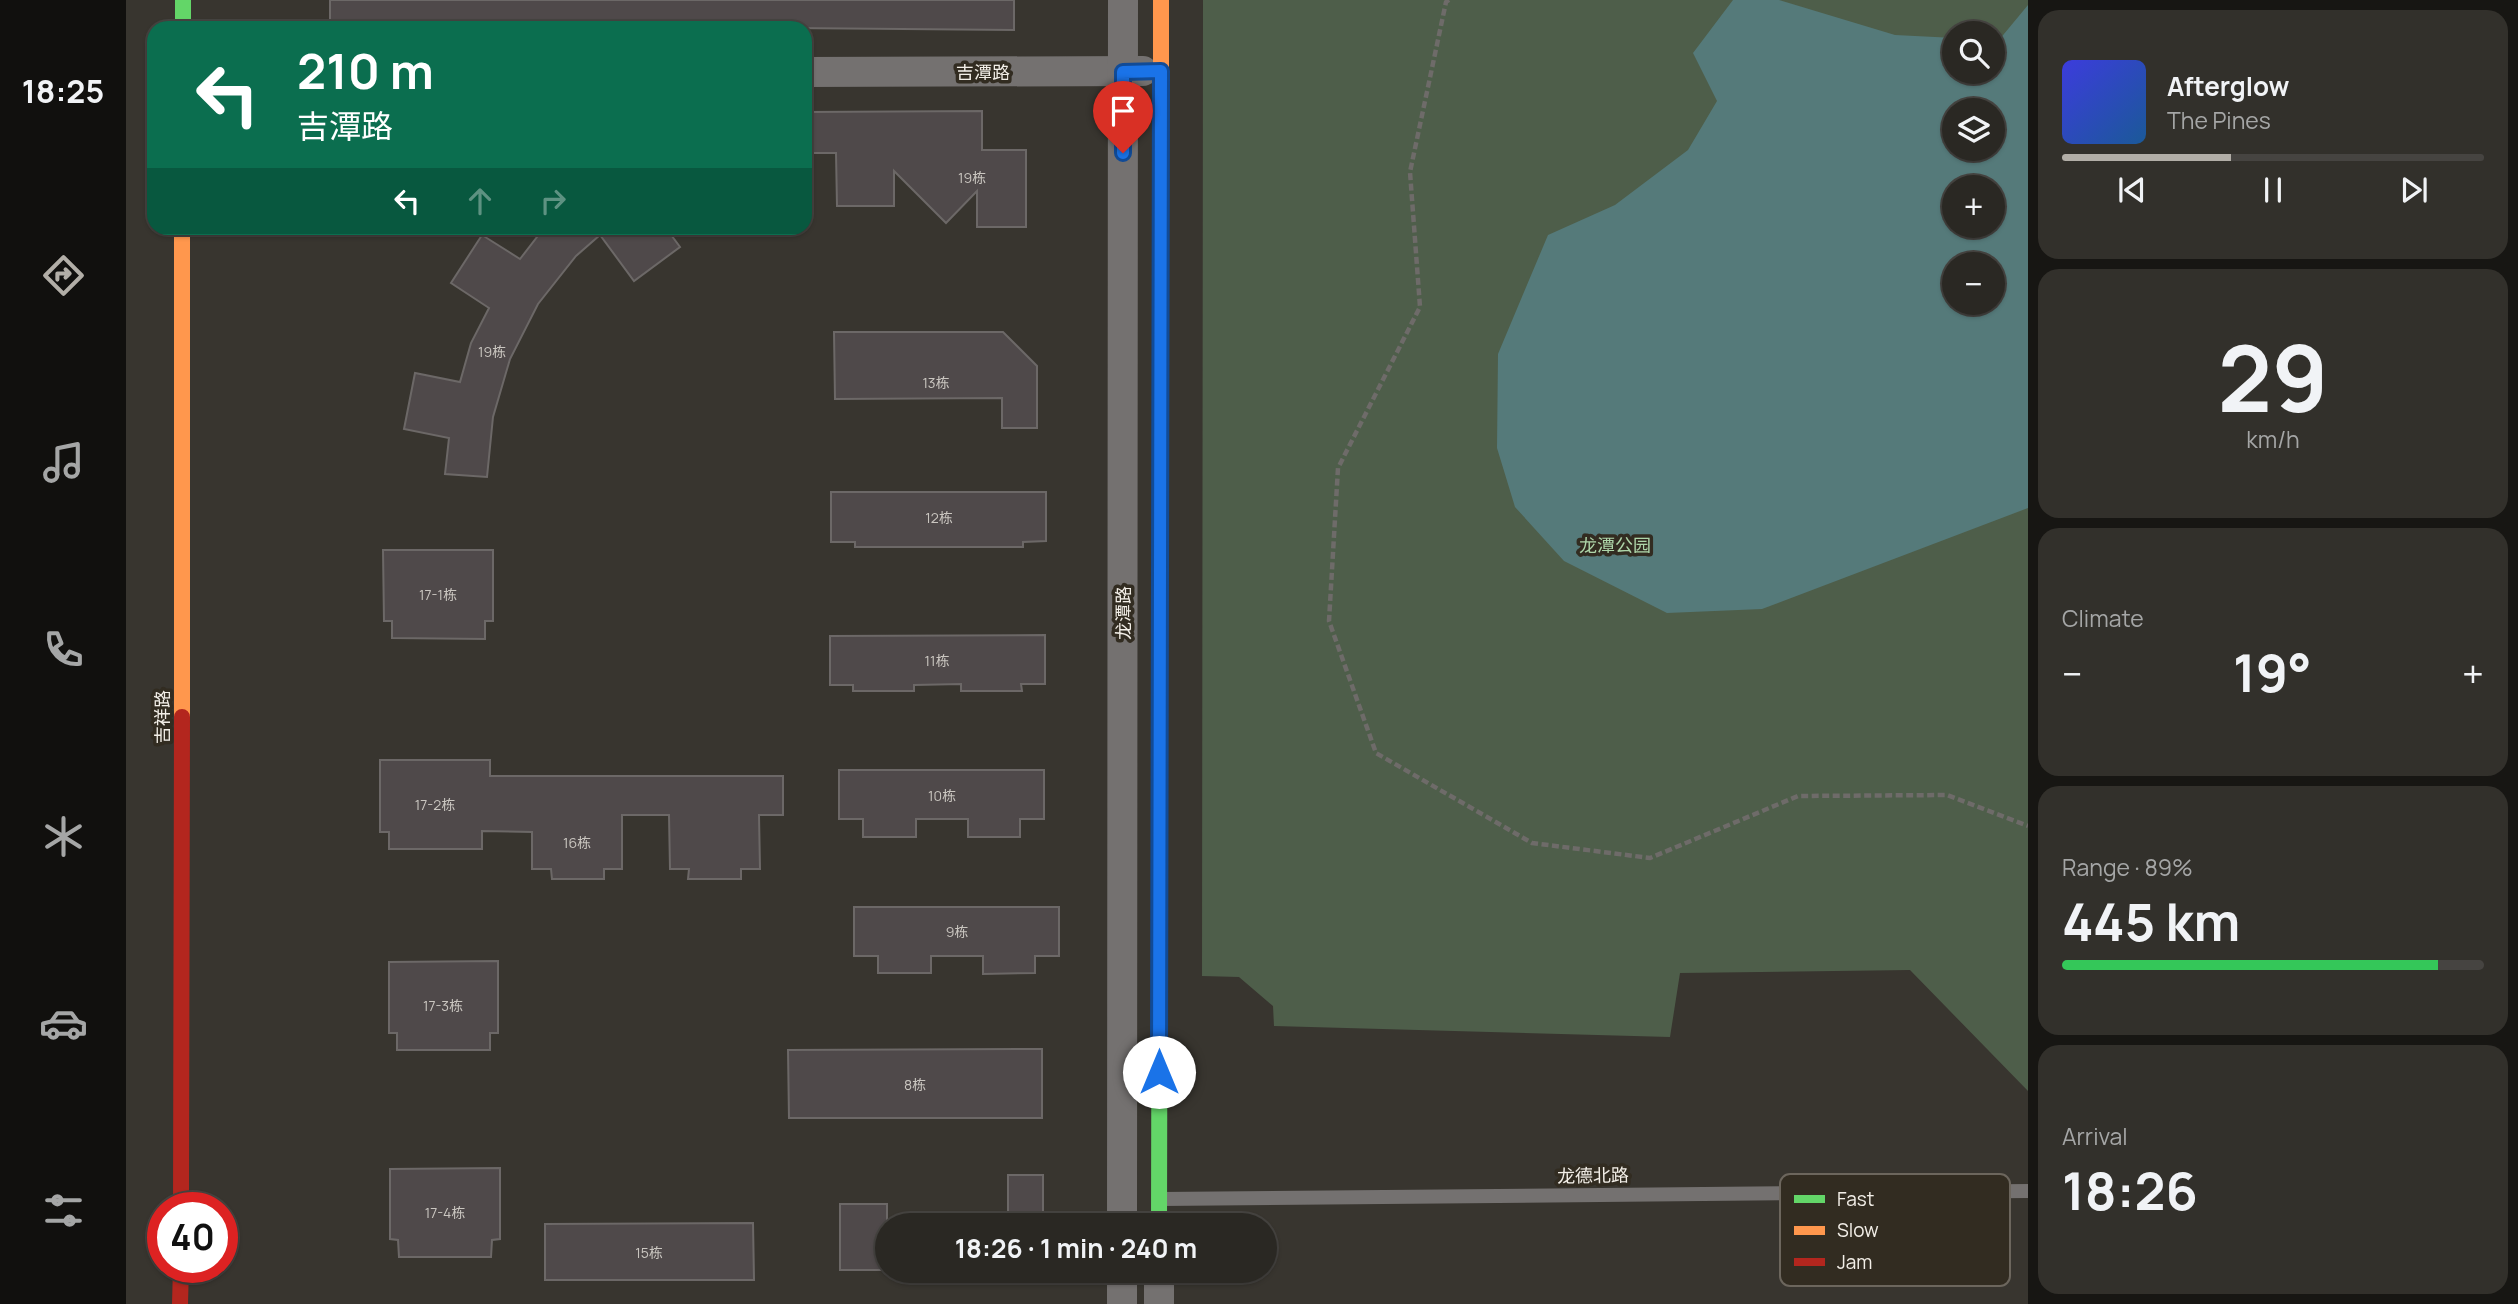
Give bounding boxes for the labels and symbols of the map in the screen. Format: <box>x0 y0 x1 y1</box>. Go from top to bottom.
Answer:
street label: 吉潭路 <box>956 60 1010 84</box>
pin <box>1093 81 1153 153</box>
house number: 19栋 <box>958 168 986 187</box>
house number: 19栋 <box>478 342 506 361</box>
house number: 13栋 <box>922 373 950 392</box>
house number: 12栋 <box>925 508 953 527</box>
park label: 龙潭公园 <box>1579 533 1651 557</box>
house number: 17-1栋 <box>419 585 457 604</box>
street label: 龙潭路 <box>1111 586 1135 640</box>
house number: 11栋 <box>925 651 949 670</box>
street label: 吉祥路 <box>150 690 174 744</box>
house number: 10栋 <box>928 786 956 805</box>
house number: 17-2栋 <box>415 795 455 814</box>
house number: 16栋 <box>563 833 591 852</box>
house number: 9栋 <box>946 922 968 941</box>
house number: 17-3栋 <box>423 996 463 1015</box>
position arrow <box>1122 1035 1196 1109</box>
house number: 8栋 <box>904 1075 926 1094</box>
street label: 龙德北路 <box>1557 1162 1629 1188</box>
legend <box>1780 1174 2010 1286</box>
text: Fast <box>1837 1186 1874 1212</box>
speed limit sign: 40 <box>147 1192 238 1283</box>
house number: 17-4栋 <box>425 1203 465 1222</box>
text: Slow <box>1837 1217 1879 1243</box>
house number: 15栋 <box>635 1243 663 1262</box>
text: Jam <box>1837 1249 1872 1275</box>

